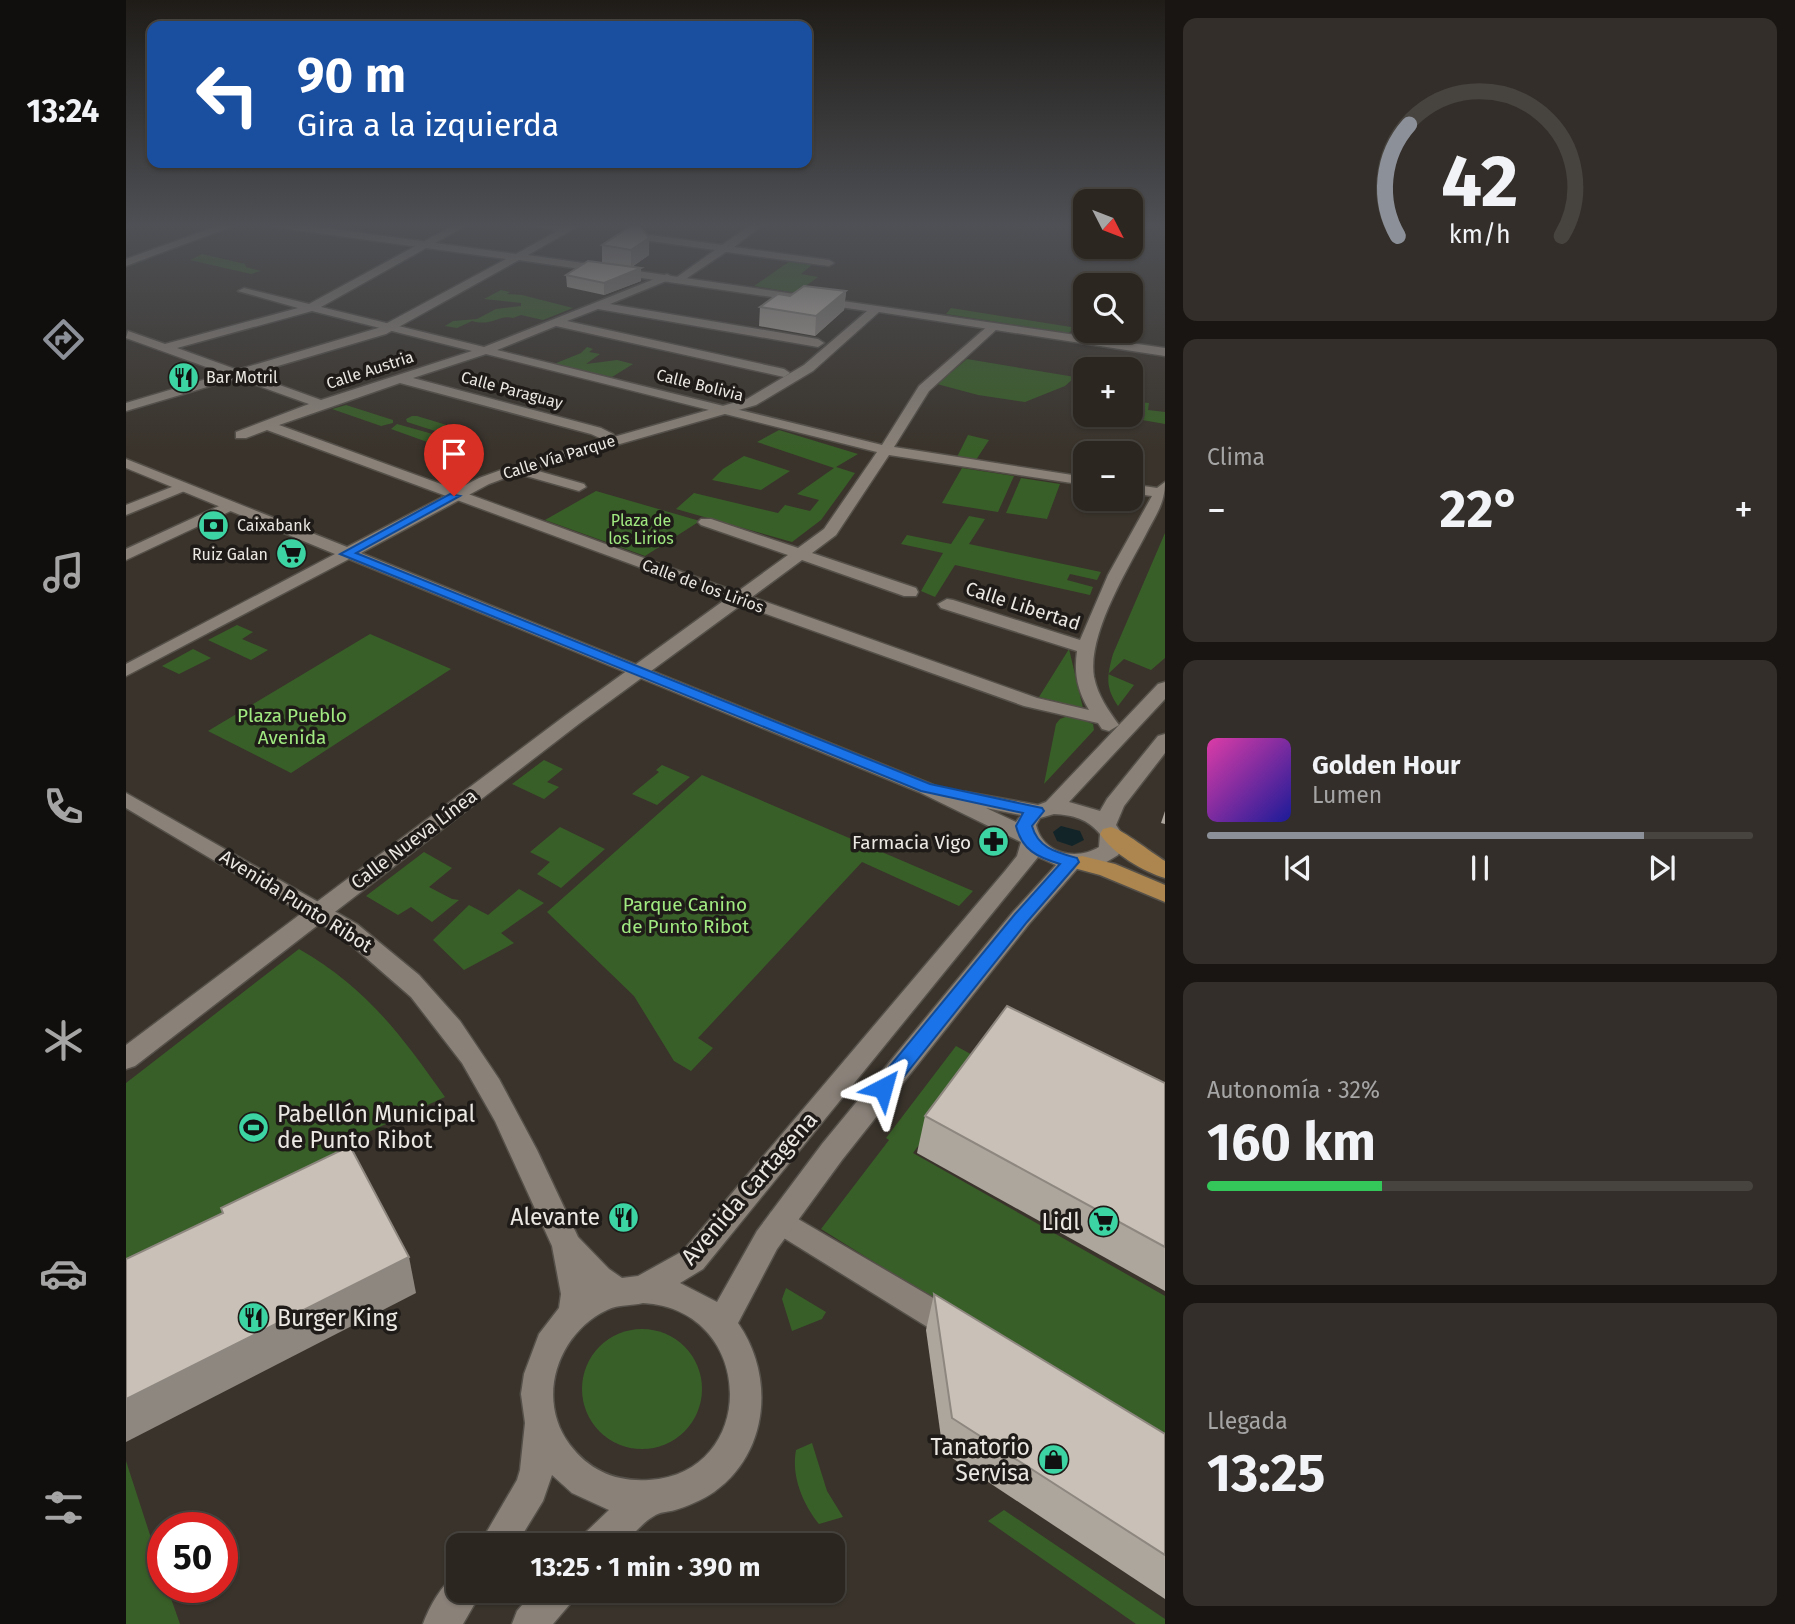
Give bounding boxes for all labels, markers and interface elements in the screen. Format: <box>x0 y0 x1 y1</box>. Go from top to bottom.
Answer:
text: 90 m <box>297 46 406 105</box>
icon: left <box>182 49 273 140</box>
text: 13:24 <box>27 92 99 130</box>
text: Gira a la izquierda <box>297 106 559 144</box>
text: 42 <box>1441 138 1519 225</box>
north arrow <box>1073 189 1143 259</box>
map controls <box>1073 189 1143 511</box>
text: km/h <box>1449 219 1511 249</box>
button: search <box>1073 273 1143 343</box>
icon: directions <box>39 315 88 364</box>
street label: Calle Austria <box>324 347 416 393</box>
button: + <box>1073 357 1143 427</box>
restaurant icon: Bar Motril <box>166 360 200 394</box>
street label: Calle Bolivia <box>655 365 745 405</box>
street label: Calle Paraguay <box>459 367 565 413</box>
place label: Bar Motril <box>206 368 278 387</box>
pin <box>424 424 484 496</box>
street label: Calle Vía Parque <box>501 431 617 483</box>
icon: arrive <box>435 435 473 473</box>
button: − <box>1073 441 1143 511</box>
text: Clima <box>1207 443 1265 471</box>
text: 22° <box>1440 478 1520 541</box>
text: − <box>1207 487 1226 533</box>
text: + <box>1734 487 1753 533</box>
bank icon: Caixabank <box>197 508 231 542</box>
park label: Plaza de los Lirios <box>608 511 674 548</box>
place label: Caixabank <box>237 516 312 535</box>
supermarket icon: Ruiz Galan <box>274 537 308 571</box>
place label: Ruiz Galan <box>192 545 268 564</box>
icon: music <box>39 548 88 597</box>
street label: Calle de los Lirios <box>640 555 766 617</box>
street label: Calle Libertad <box>963 577 1083 635</box>
park label: Plaza Pueblo Avenida <box>237 704 347 749</box>
text: Golden Hour <box>1312 750 1460 781</box>
text: Lumen <box>1312 781 1382 809</box>
icon: phone <box>39 782 88 831</box>
street label: Calle Nueva Línea <box>346 784 482 894</box>
pharmacy icon: Farmacia Vigo <box>977 825 1011 859</box>
place label: Farmacia Vigo <box>852 831 971 854</box>
street label: Avenida Punto Ribot <box>216 845 377 957</box>
icon: previous <box>1279 849 1317 887</box>
icon: pause <box>1461 849 1499 887</box>
icon: next <box>1643 849 1681 887</box>
park label: Parque Canino de Punto Ribot <box>621 893 749 938</box>
icon: climate <box>39 1016 88 1065</box>
position arrow <box>846 1051 920 1125</box>
text: Autonomía · 32% <box>1207 1076 1380 1104</box>
place label: Pabellón Municipal de Punto Ribot <box>277 1100 476 1154</box>
street label: Avenida Cartagena <box>675 1106 823 1270</box>
sports icon: Pabellón Municipal de Punto Ribot <box>237 1110 271 1144</box>
text: 160 km <box>1207 1111 1376 1174</box>
restaurant icon: Alevante <box>606 1200 640 1234</box>
place label: Alevante <box>510 1203 600 1231</box>
supermarket icon: Lidl <box>1086 1205 1120 1239</box>
place label: Lidl <box>1042 1208 1080 1236</box>
icon: car <box>39 1249 88 1298</box>
restaurant icon: Burger King <box>237 1301 271 1335</box>
place label: Burger King <box>277 1304 398 1332</box>
text: Llegada <box>1207 1407 1288 1435</box>
place label: Tanatorio Servisa <box>931 1433 1030 1487</box>
text: 13:25 <box>1207 1442 1325 1505</box>
shop icon: Tanatorio Servisa <box>1036 1443 1070 1477</box>
icon: filters <box>39 1483 88 1532</box>
speed limit sign: 50 <box>147 1512 238 1603</box>
text: 13:25 · 1 min · 390 m <box>531 1552 761 1583</box>

